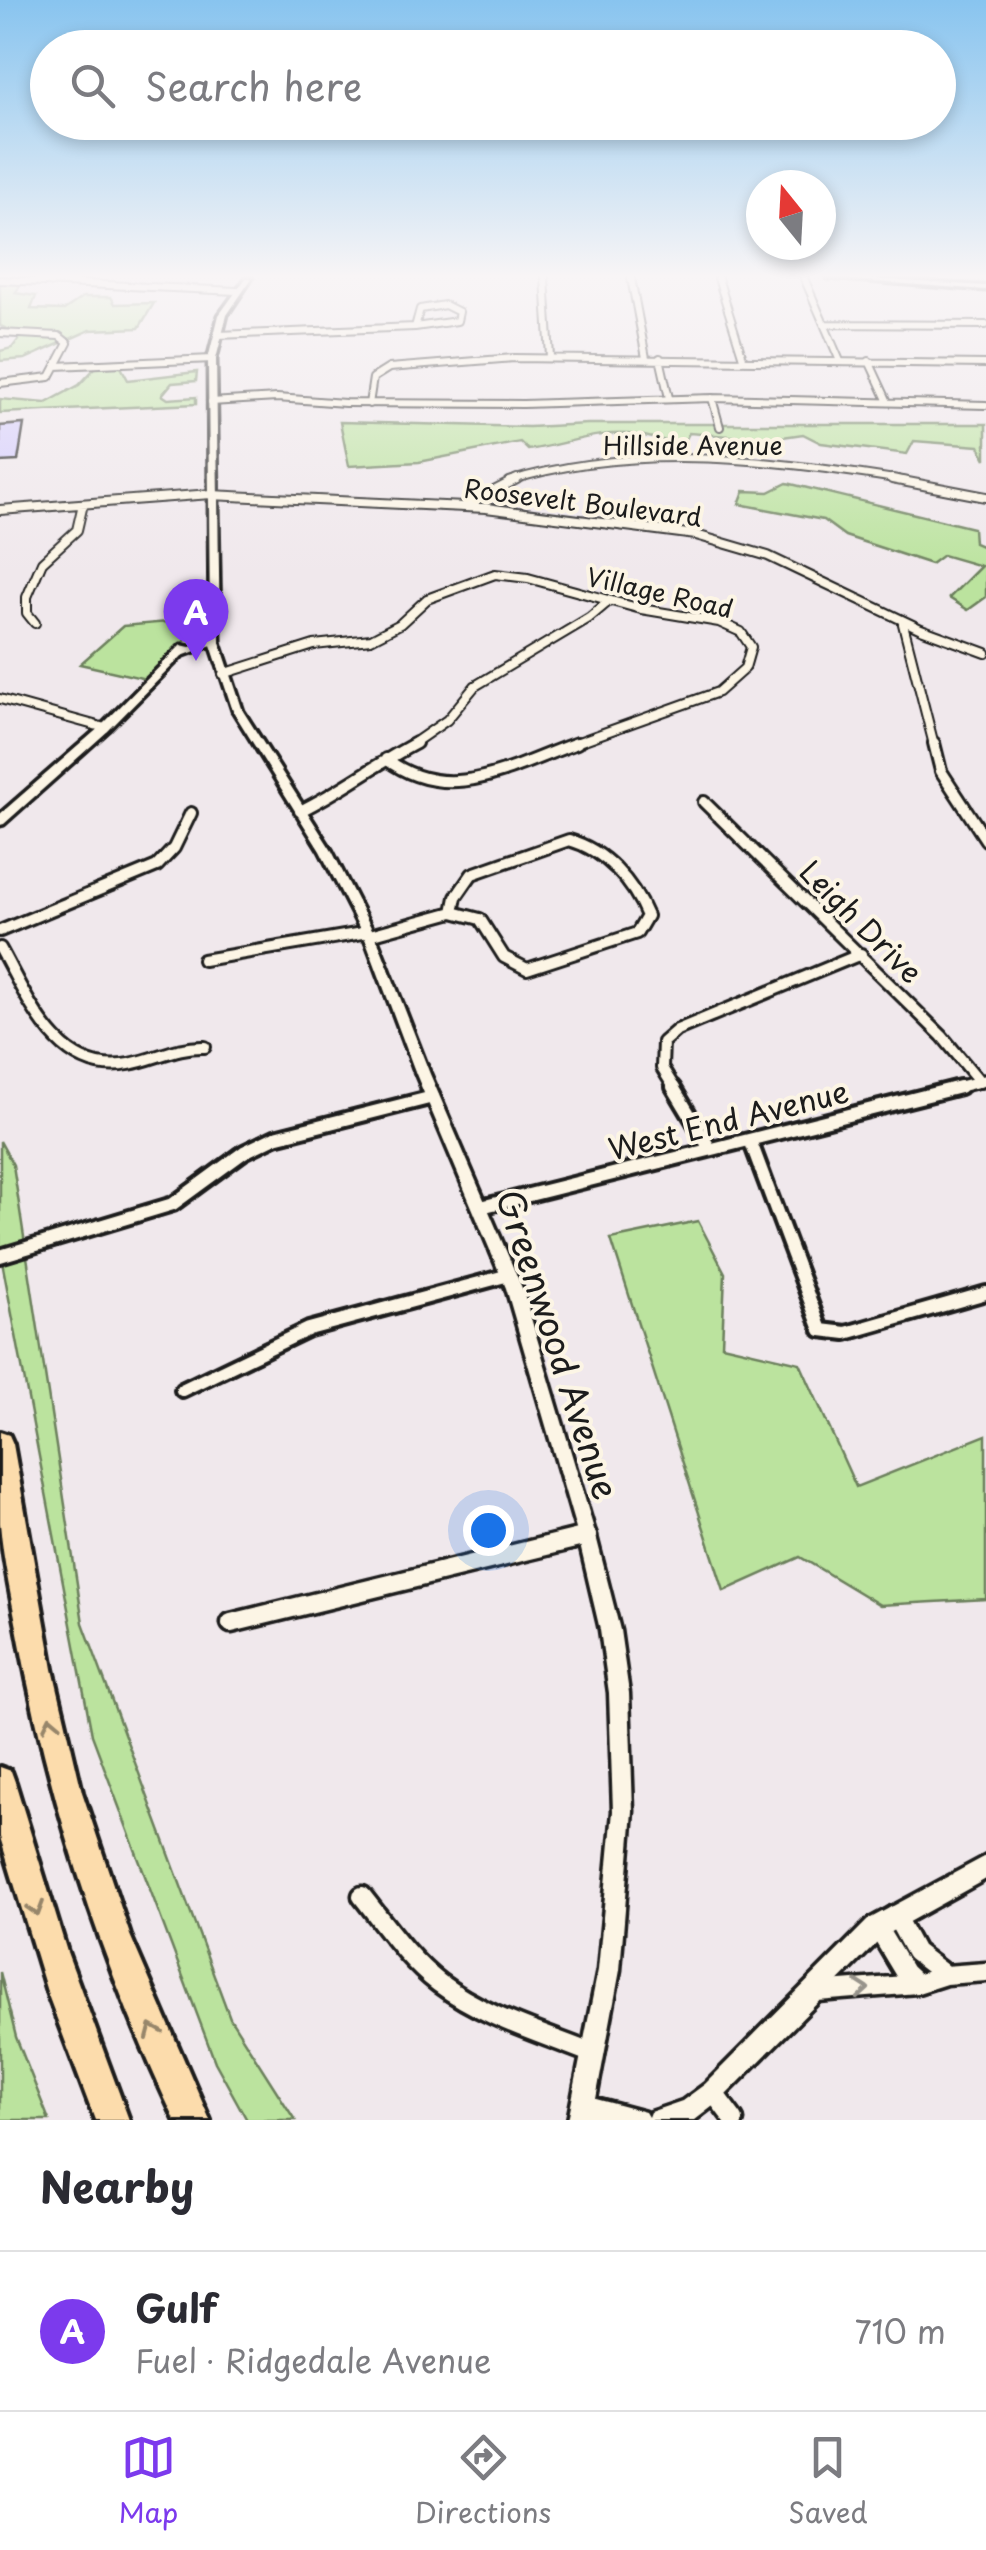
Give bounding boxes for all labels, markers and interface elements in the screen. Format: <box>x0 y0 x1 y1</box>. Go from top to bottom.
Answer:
search box <box>30 30 956 140</box>
text: Search here <box>145 57 362 114</box>
icon: search <box>65 58 120 113</box>
north arrow <box>746 170 836 260</box>
street label: Hillside Avenue <box>603 426 783 464</box>
street label: Roosevelt Boulevard <box>462 469 704 535</box>
street label: Village Road <box>583 557 737 627</box>
pin: A <box>164 578 228 661</box>
street label: Leigh Drive <box>790 849 934 993</box>
street label: West End Avenue <box>603 1067 853 1171</box>
street label: Greenwood Avenue <box>484 1182 634 1506</box>
your location <box>463 1505 514 1556</box>
one-way arrow <box>42 1715 63 1732</box>
one-way arrow <box>24 1900 45 1917</box>
one-way arrow <box>855 1978 871 2000</box>
one-way arrow <box>145 2023 165 2041</box>
text: Nearby <box>40 2154 194 2217</box>
text: Gulf <box>135 2279 217 2336</box>
text: A <box>60 2307 85 2355</box>
text: 710 m <box>854 2307 946 2355</box>
text: Fuel · Ridgedale Avenue <box>135 2336 491 2384</box>
tab: Map <box>118 2430 178 2533</box>
tab: Directions <box>415 2430 551 2533</box>
tab: Saved <box>788 2430 868 2533</box>

